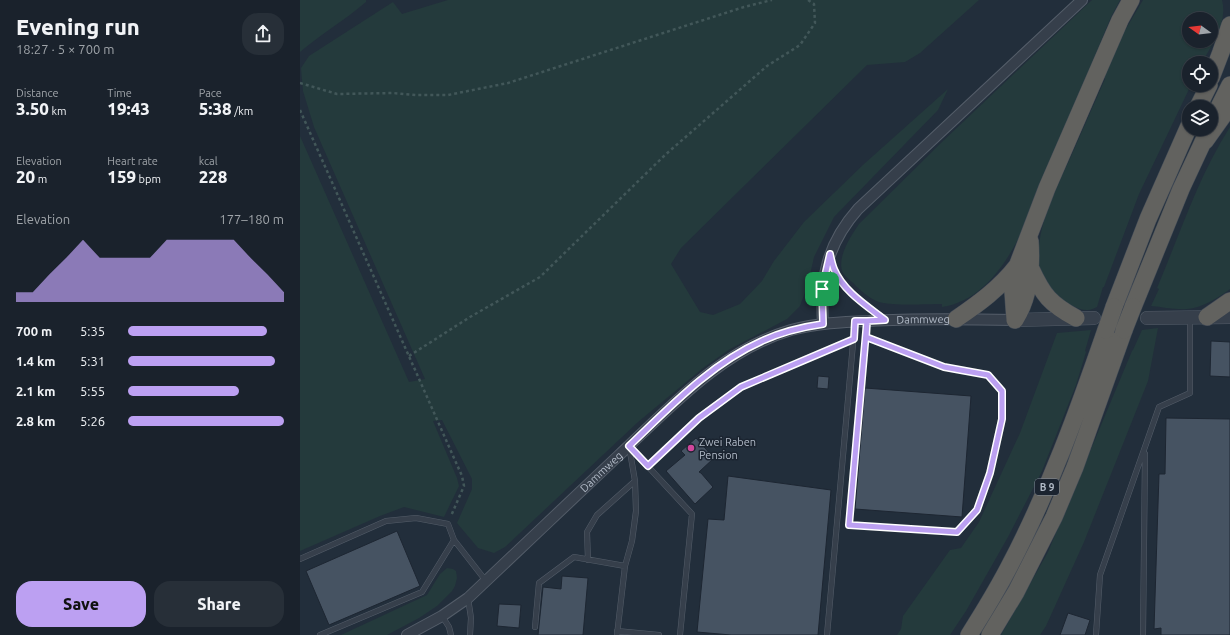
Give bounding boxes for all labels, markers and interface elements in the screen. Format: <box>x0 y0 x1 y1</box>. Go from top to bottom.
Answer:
north arrow <box>1182 12 1218 48</box>
map controls <box>1182 12 1218 136</box>
button: share <box>242 13 284 55</box>
text: Evening run <box>16 14 140 39</box>
text: 18:27 · 5 × 700 m <box>16 42 115 56</box>
button: locate <box>1182 56 1218 92</box>
text: Distance <box>16 87 59 99</box>
text: Time <box>107 87 132 99</box>
text: Pace <box>199 87 222 99</box>
text: 3.50 <box>16 99 49 118</box>
text: 19:43 <box>107 99 150 118</box>
text: 5:38 <box>199 99 232 118</box>
button: layers <box>1182 100 1218 136</box>
text: km <box>49 105 67 117</box>
text: /km <box>232 105 253 117</box>
text: Elevation <box>16 155 62 167</box>
text: Heart rate <box>107 155 158 167</box>
text: kcal <box>199 155 218 167</box>
text: 20 <box>16 167 35 186</box>
text: 159 <box>107 167 136 186</box>
text: 228 <box>199 167 227 186</box>
text: m <box>35 173 47 185</box>
text: bpm <box>136 173 161 185</box>
text: Elevation <box>16 212 70 226</box>
text: 177–180 m <box>219 212 284 226</box>
pin <box>805 272 839 306</box>
icon: arrive <box>811 278 833 300</box>
street label: Dammweg <box>896 313 950 326</box>
text: 700 m <box>16 324 52 338</box>
text: 5:35 <box>80 324 105 338</box>
text: 1.4 km <box>16 354 55 368</box>
text: 5:31 <box>80 354 105 368</box>
text: 2.1 km <box>16 384 55 398</box>
text: 5:55 <box>80 384 105 398</box>
text: 2.8 km <box>16 414 55 428</box>
text: 5:26 <box>80 414 105 428</box>
place label: Zwei Raben Pension <box>699 436 756 461</box>
marker: Zwei Raben Pension <box>686 443 696 453</box>
street label: Dammweg <box>578 449 625 495</box>
road number: B 9 <box>1035 479 1059 495</box>
button: Save <box>16 581 146 627</box>
button: Share <box>154 581 284 627</box>

